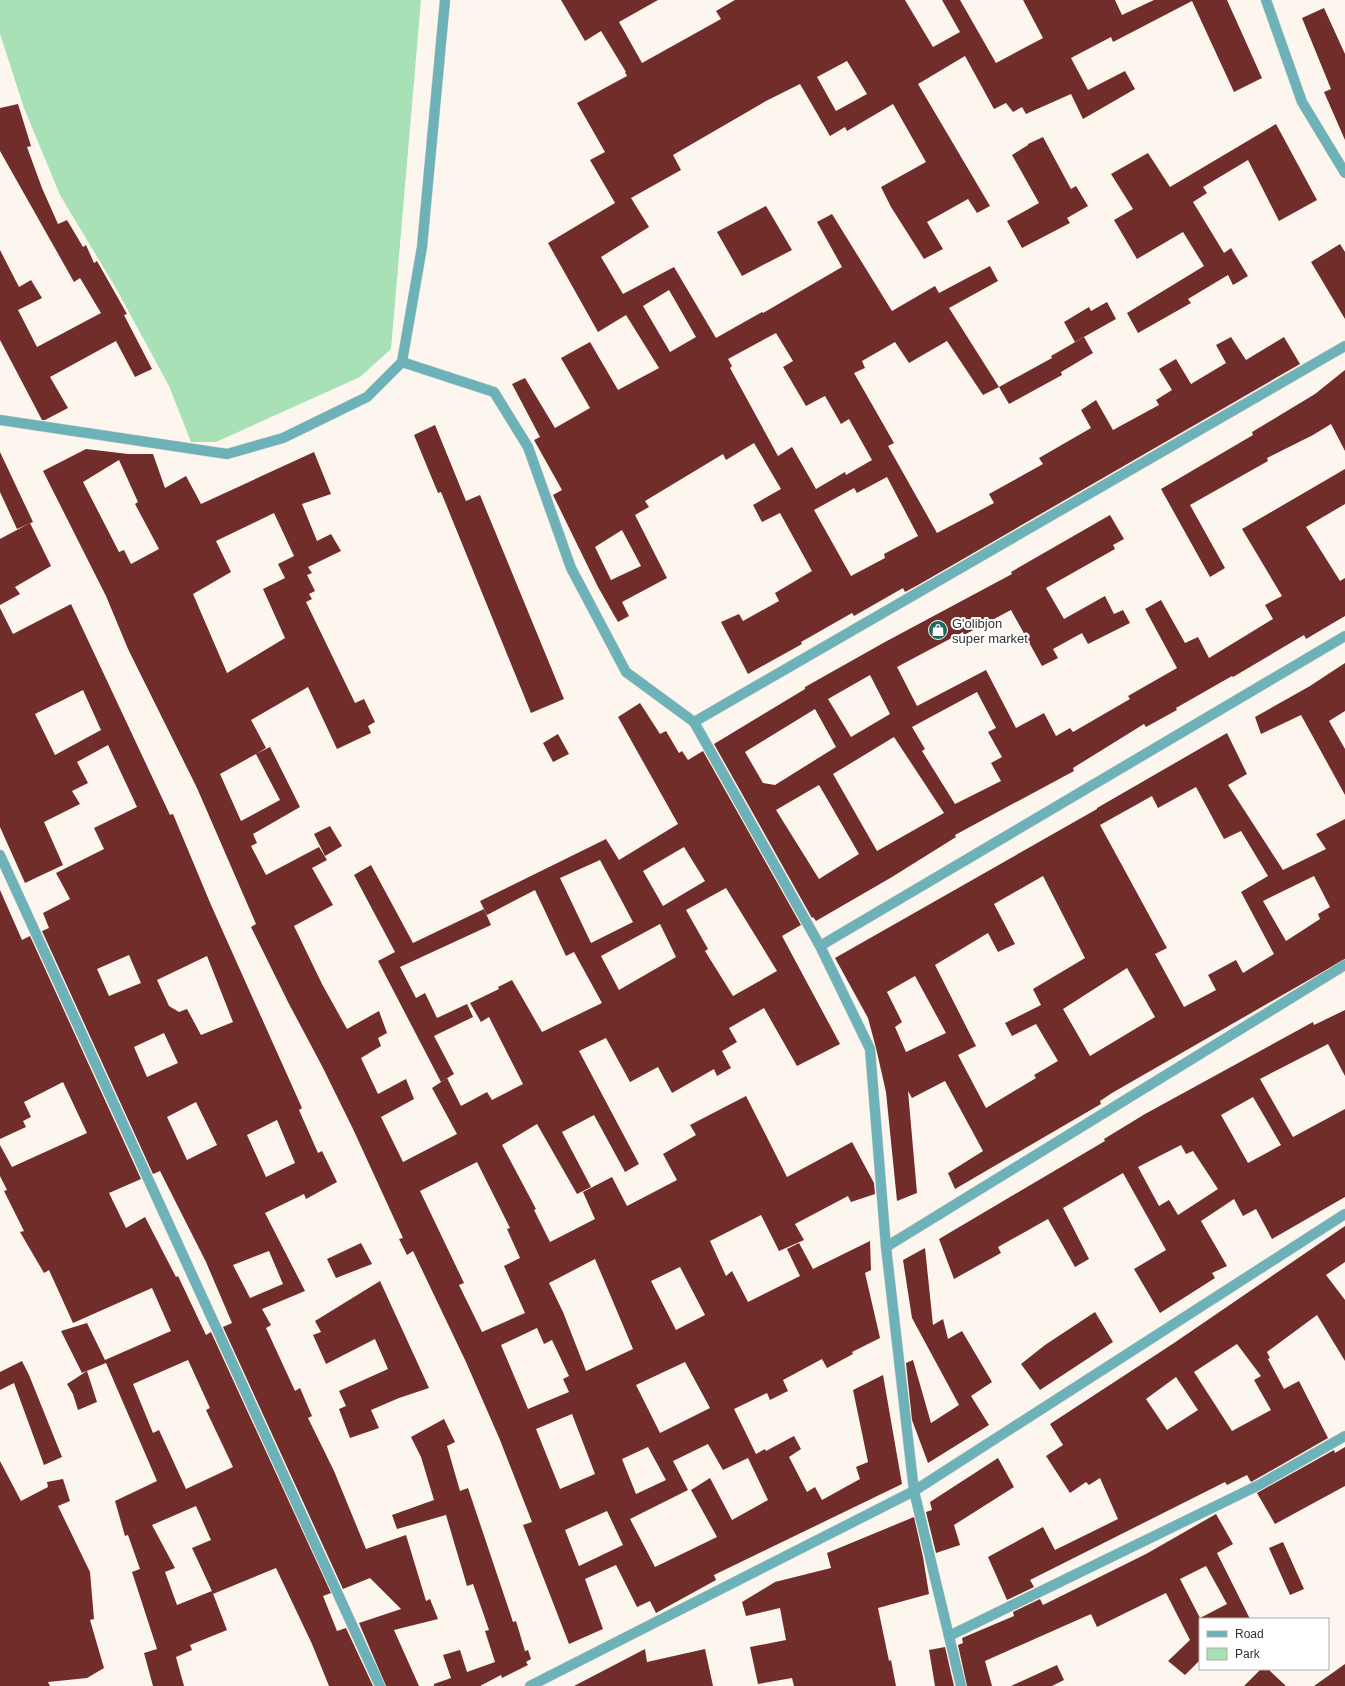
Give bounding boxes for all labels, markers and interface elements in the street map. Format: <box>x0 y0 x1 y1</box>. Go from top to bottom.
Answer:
place label: G'olibjon super market <box>952 616 1028 646</box>
shop icon: G'olibjon super market <box>927 619 949 641</box>
legend <box>1199 1618 1329 1670</box>
text: Road <box>1235 1627 1264 1641</box>
text: Park <box>1235 1647 1261 1661</box>

